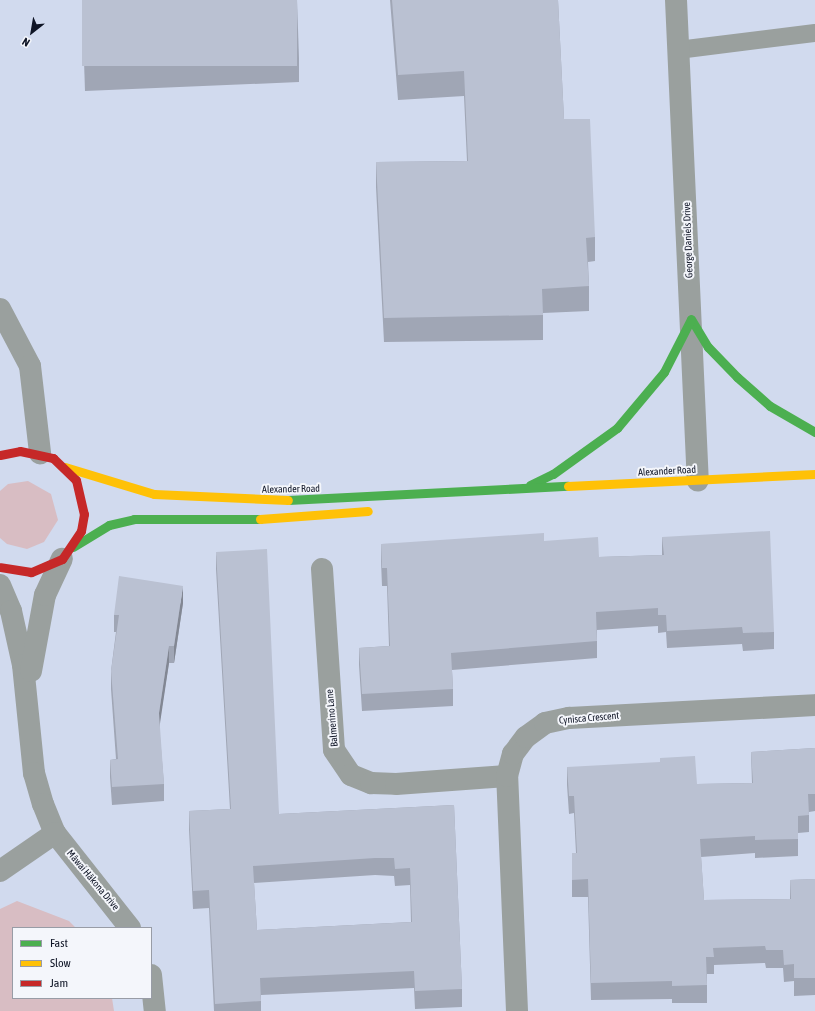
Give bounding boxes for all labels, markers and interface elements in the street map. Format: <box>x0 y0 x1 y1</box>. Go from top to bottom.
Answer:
north arrow <box>12 12 52 52</box>
text: N <box>20 35 32 49</box>
street label: George Daniels Drive <box>681 202 695 278</box>
street label: Alexander Road <box>638 463 696 479</box>
street label: Alexander Road <box>262 482 320 496</box>
street label: Balmerino Lane <box>324 689 340 747</box>
street label: Cynisca Crescent <box>558 709 620 727</box>
street label: Māwai Hākona Drive <box>64 847 122 913</box>
legend <box>12 927 152 999</box>
text: Fast <box>50 936 68 950</box>
text: Slow <box>50 956 71 970</box>
text: Jam <box>50 976 68 990</box>

